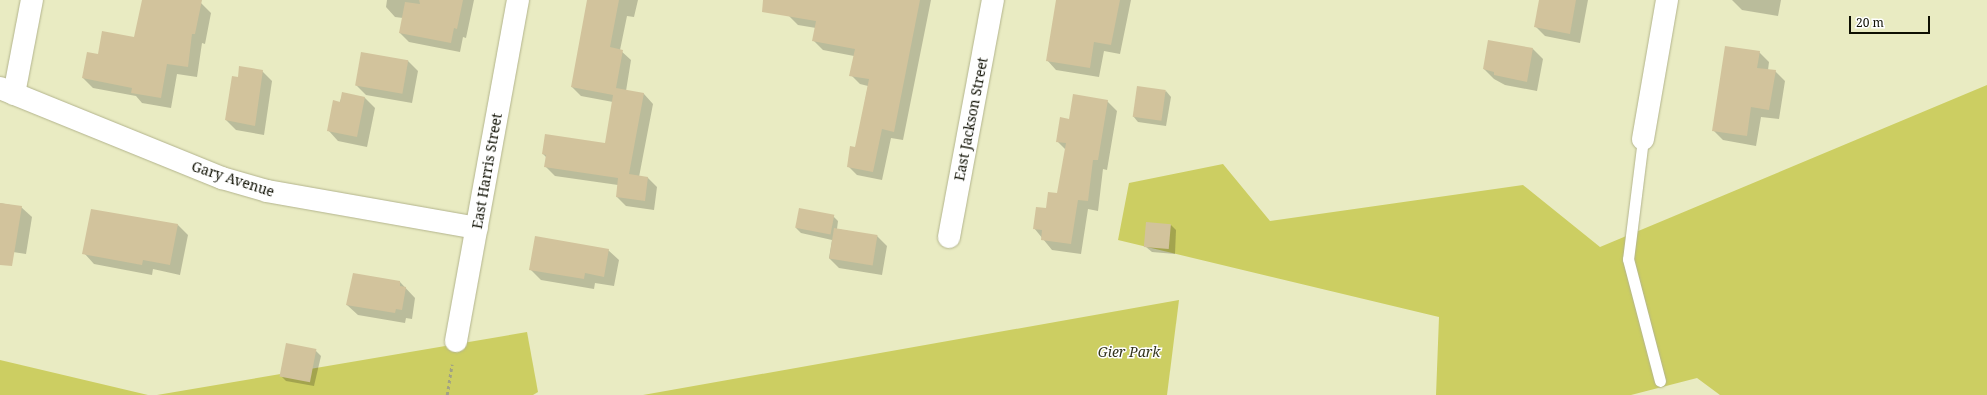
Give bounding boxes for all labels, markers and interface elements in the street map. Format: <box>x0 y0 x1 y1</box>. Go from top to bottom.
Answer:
scale bar <box>1851 8 1932 34</box>
text: 20 m <box>1856 14 1884 31</box>
street label: East Jackson Street <box>951 56 991 182</box>
street label: East Harris Street <box>469 112 505 230</box>
street label: Gary Avenue <box>189 158 277 200</box>
park label: Gier Park <box>1098 344 1160 360</box>

